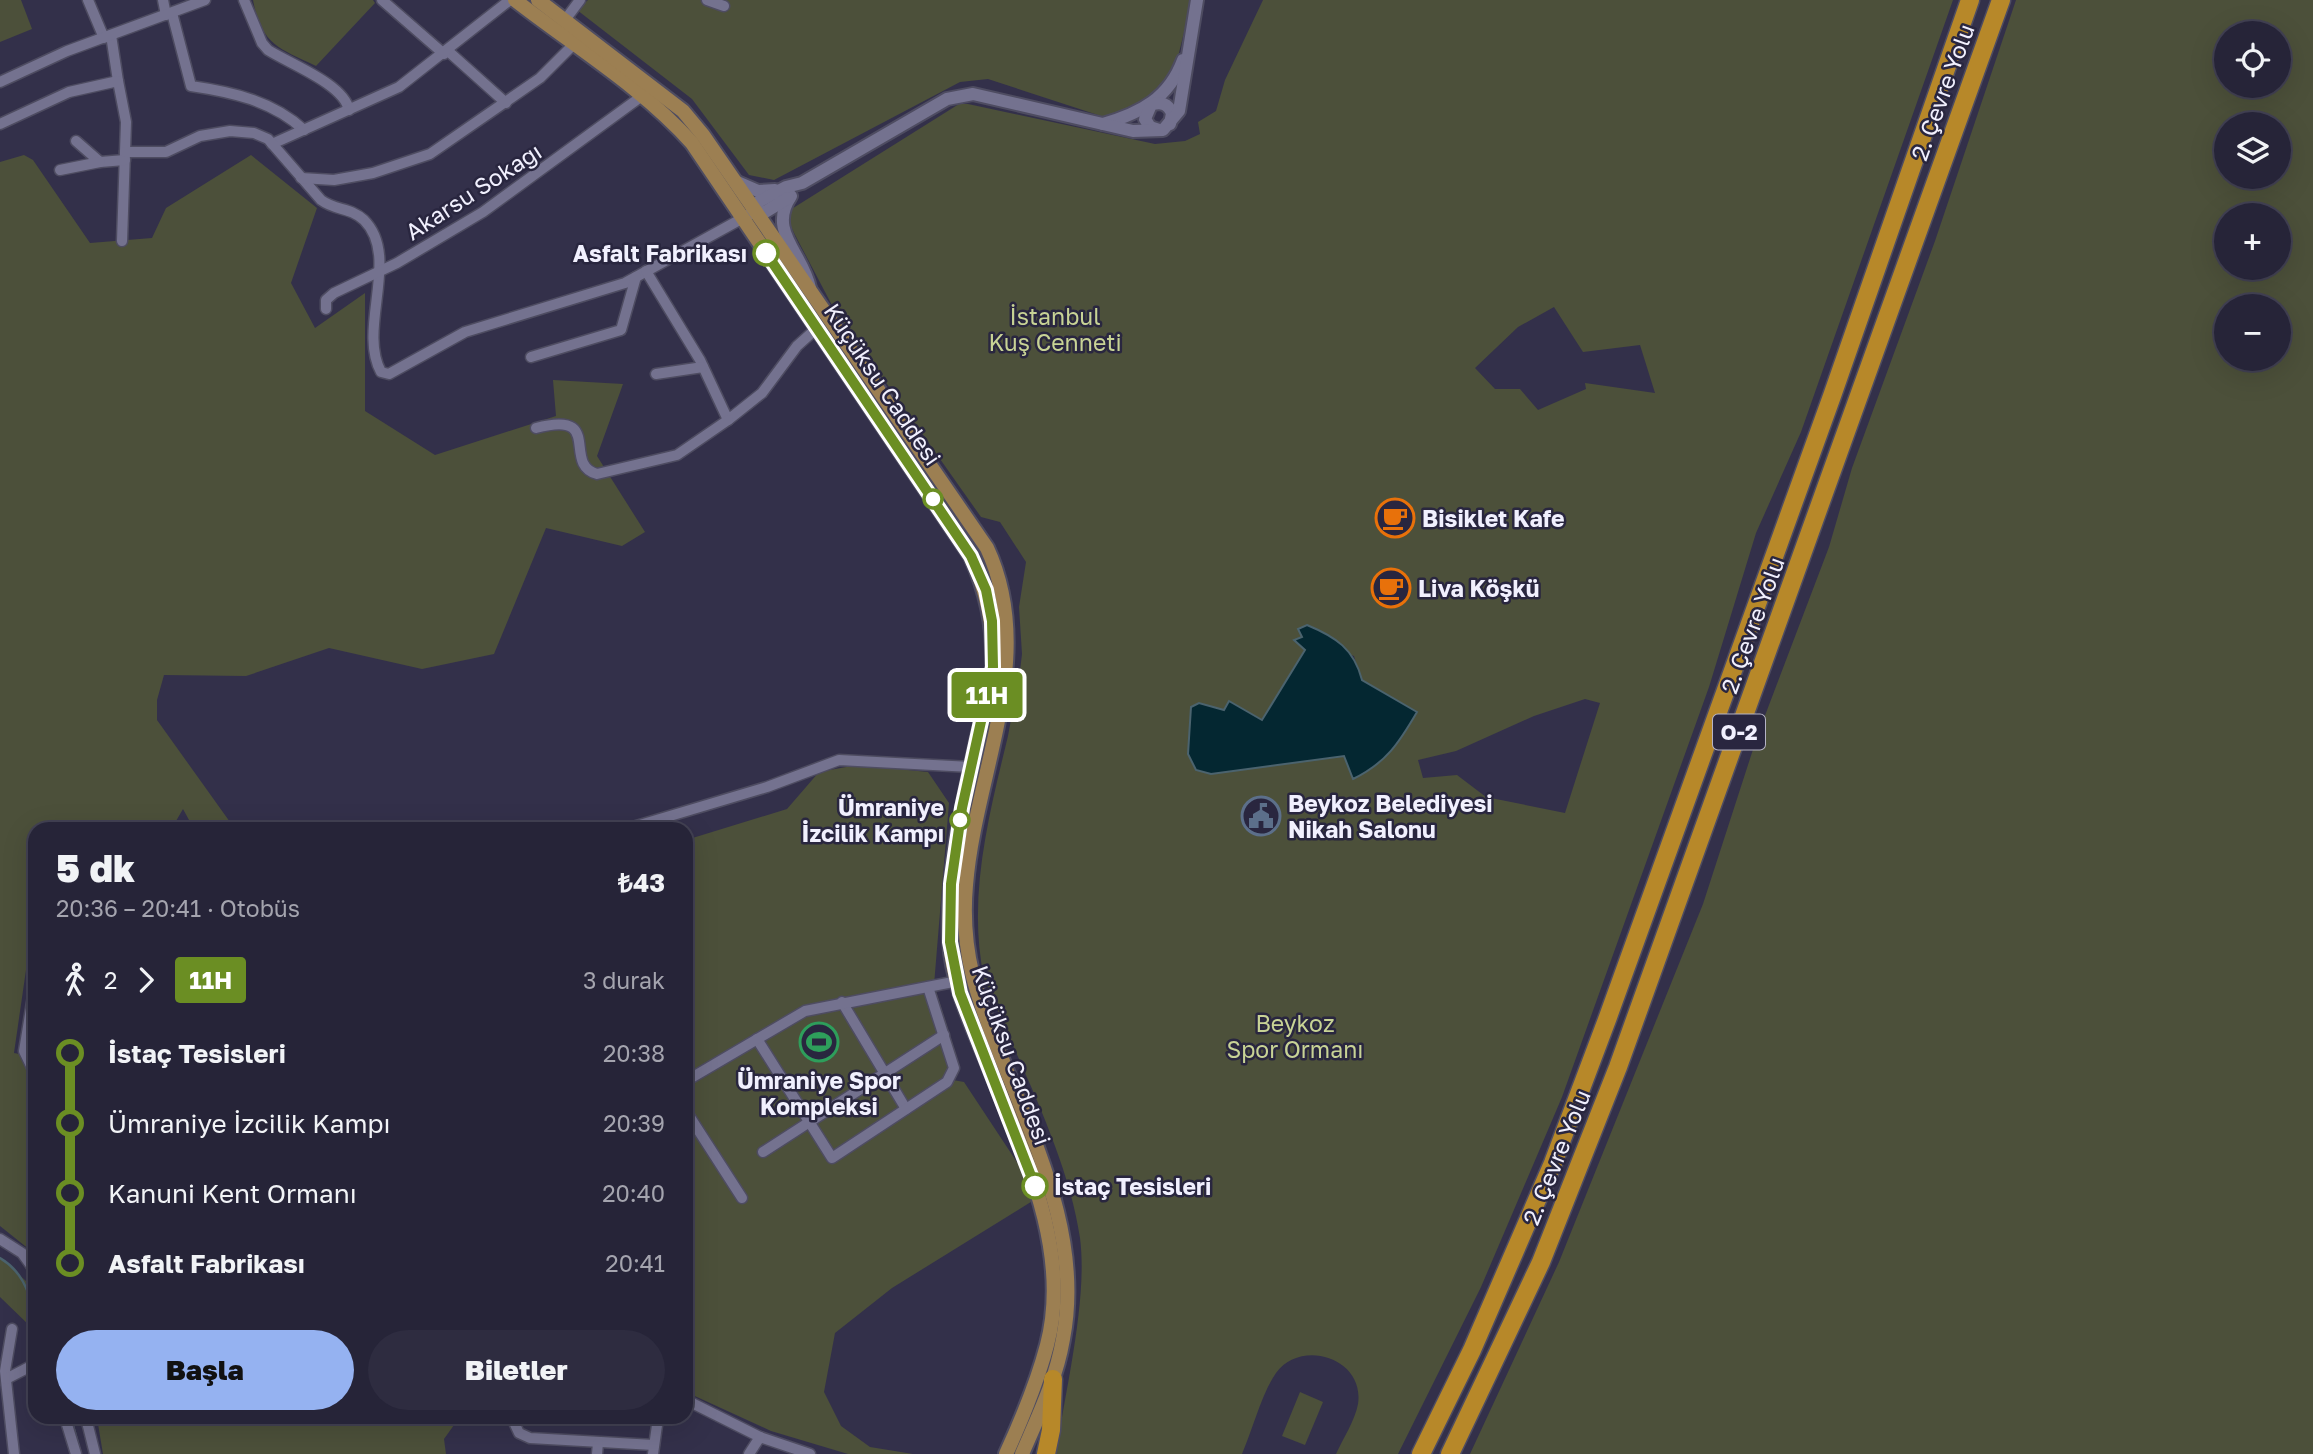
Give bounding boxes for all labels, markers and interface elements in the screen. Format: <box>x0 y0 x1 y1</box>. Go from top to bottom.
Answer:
street label: 2. Çevre Yolu <box>1904 20 1980 164</box>
map controls <box>2214 21 2291 371</box>
button: locate <box>2214 21 2291 98</box>
button: layers <box>2214 112 2291 189</box>
street label: Akarsu Sokağı <box>400 137 546 245</box>
button: + <box>2214 203 2291 280</box>
place label: Asfalt Fabrikası <box>573 239 747 267</box>
marker: Asfalt Fabrikası <box>753 240 779 266</box>
button: − <box>2214 294 2291 371</box>
street label: Küçüksu Caddesi <box>818 298 948 470</box>
park label: İstanbul Kuş Cenneti <box>988 302 1122 356</box>
unlabelled marker <box>923 489 943 509</box>
cafe icon: Bisiklet Kafe <box>1374 497 1416 539</box>
place label: Bisiklet Kafe <box>1422 504 1565 532</box>
street label: 2. Çevre Yolu <box>1714 553 1790 697</box>
cafe icon: Liva Köşkü <box>1370 567 1412 609</box>
place label: Liva Köşkü <box>1418 574 1539 602</box>
line badge: 11H <box>947 672 1027 718</box>
text: 11H <box>966 680 1008 709</box>
road number: O-2 <box>1713 714 1765 750</box>
place label: Beykoz Belediyesi Nikah Salonu <box>1288 789 1493 843</box>
place label: Ümraniye İzcilik Kampı <box>802 793 944 847</box>
public building icon: Beykoz Belediyesi Nikah Salonu <box>1240 795 1282 837</box>
marker: Ümraniye İzcilik Kampı <box>950 810 970 830</box>
text: 5 dk <box>56 845 135 890</box>
text: ₺43 <box>618 867 665 898</box>
text: 20:36 – 20:41 · Otobüs <box>56 894 300 922</box>
icon: walk <box>56 961 94 999</box>
icon: forward <box>127 961 165 999</box>
street label: Küçüksu Caddesi <box>966 961 1058 1149</box>
text: 11H <box>189 965 232 994</box>
text: 2 <box>104 966 117 994</box>
text: 3 durak <box>583 966 665 994</box>
park label: Beykoz Spor Ormanı <box>1226 1009 1364 1063</box>
sports icon: Ümraniye Spor Kompleksi <box>798 1021 840 1063</box>
text: İstaç Tesisleri <box>108 1038 286 1069</box>
text: 20:38 <box>603 1039 665 1067</box>
place label: Ümraniye Spor Kompleksi <box>737 1066 901 1120</box>
street label: 2. Çevre Yolu <box>1516 1085 1596 1229</box>
text: Ümraniye İzcilik Kampı <box>108 1108 391 1139</box>
text: 20:39 <box>603 1109 665 1137</box>
place label: İstaç Tesisleri <box>1054 1172 1211 1200</box>
marker: İstaç Tesisleri <box>1022 1173 1048 1199</box>
text: Kanuni Kent Ormanı <box>108 1178 357 1209</box>
text: 20:40 <box>602 1179 665 1207</box>
text: Asfalt Fabrikası <box>108 1248 305 1279</box>
text: 20:41 <box>605 1249 665 1277</box>
button: Başla <box>56 1330 354 1410</box>
button: Biletler <box>368 1330 665 1410</box>

